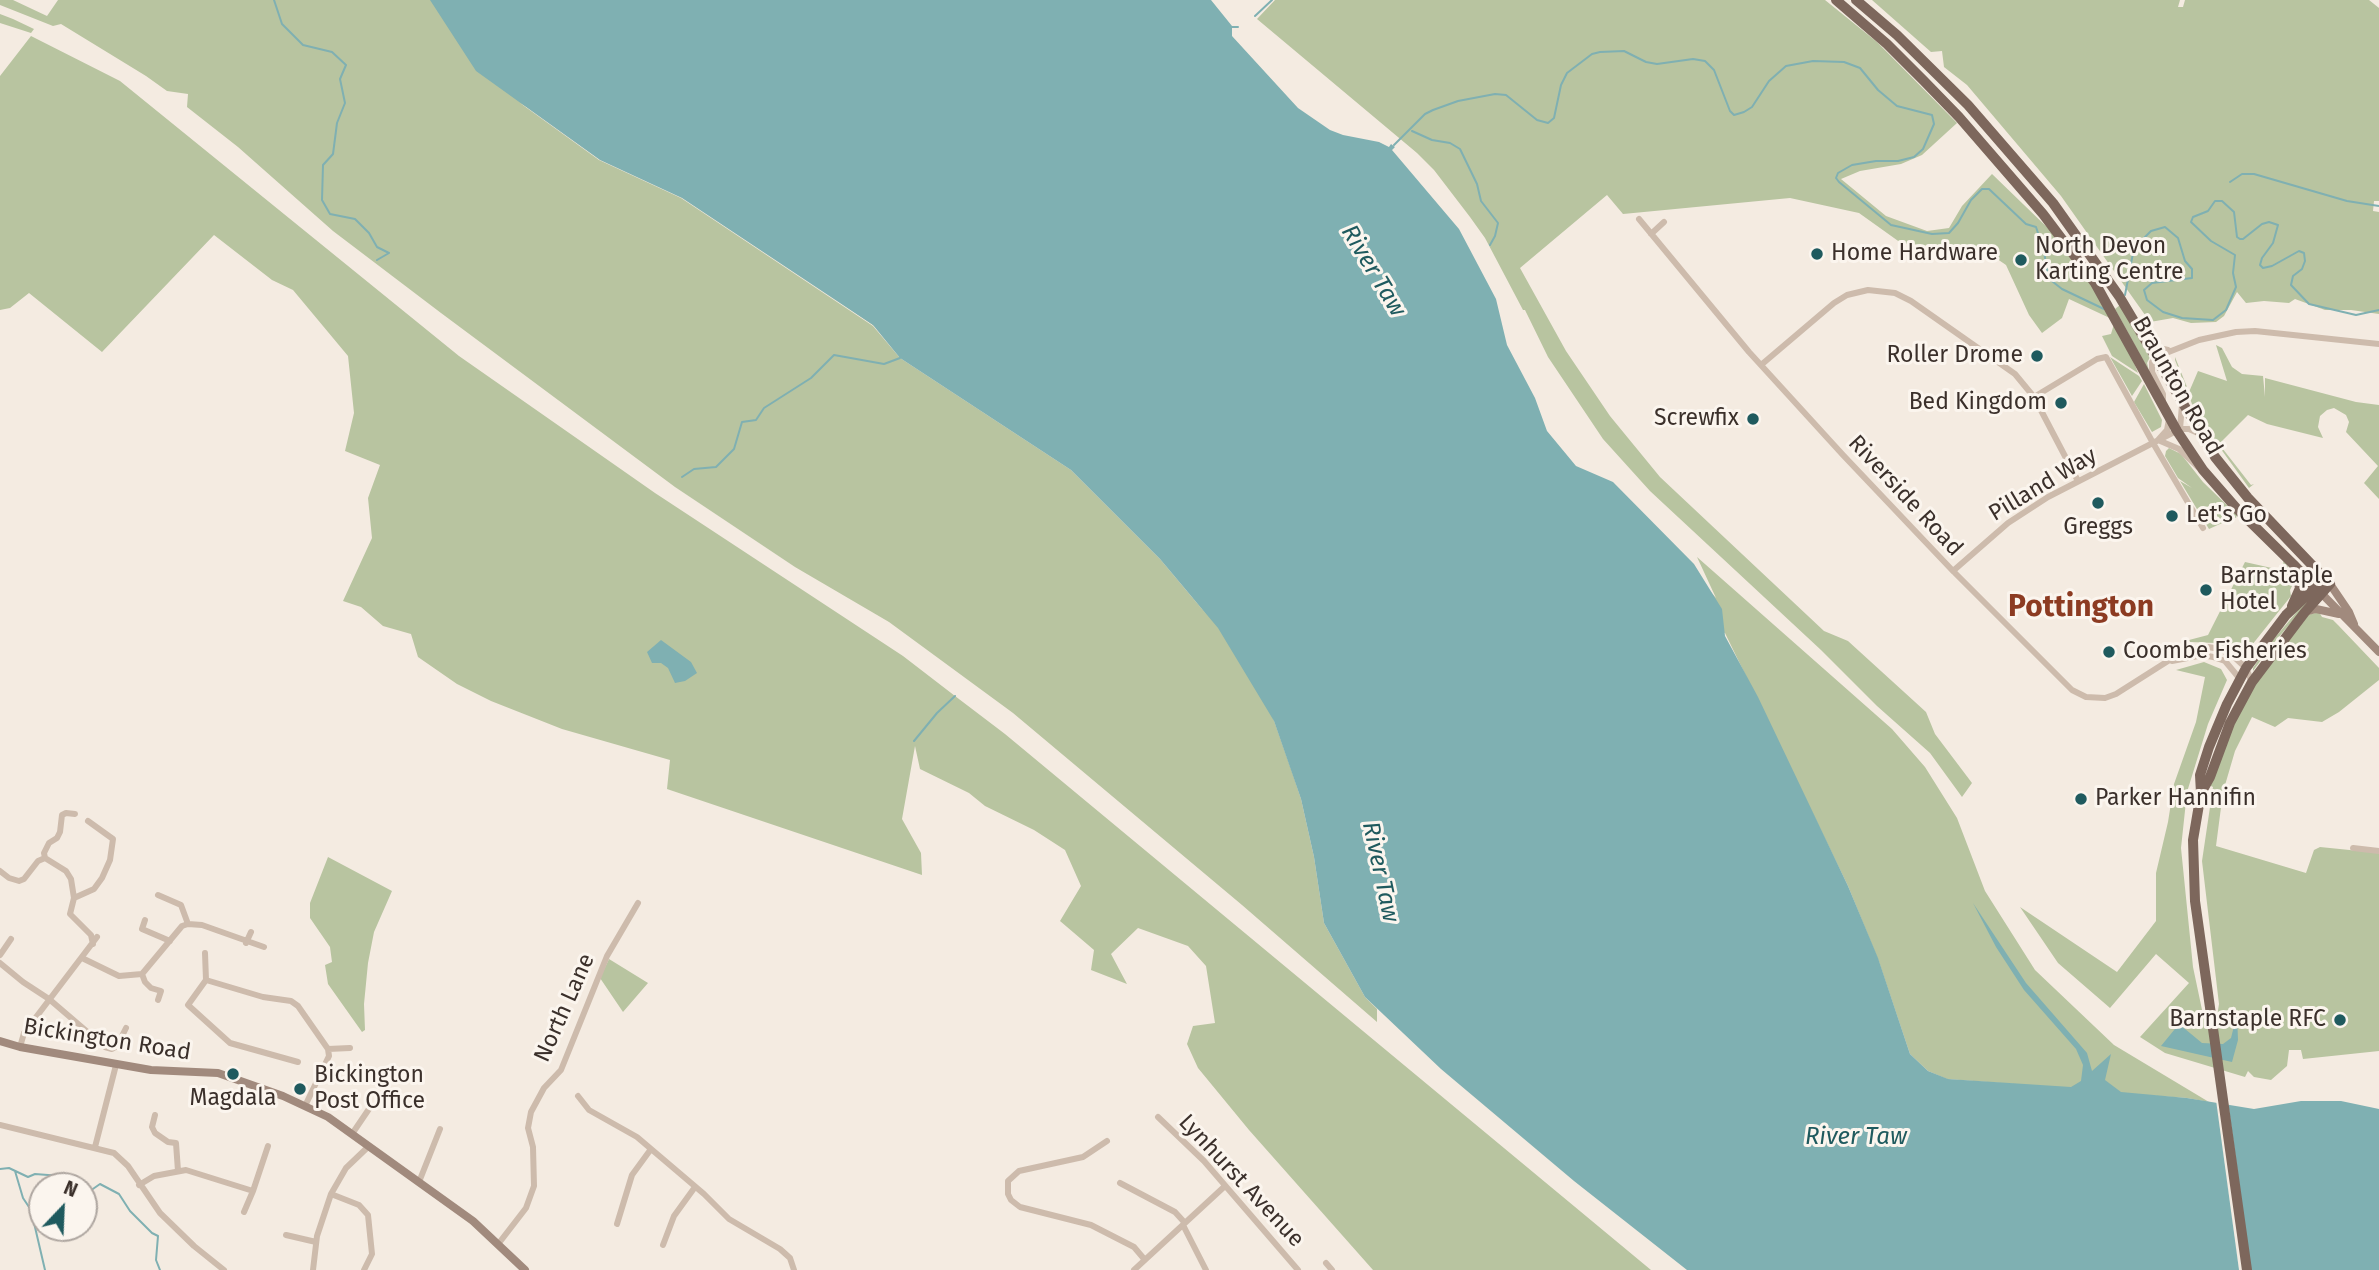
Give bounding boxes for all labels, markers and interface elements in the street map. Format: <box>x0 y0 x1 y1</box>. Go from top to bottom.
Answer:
water label: River Taw <box>1334 220 1412 322</box>
place label: North Devon Karting Centre <box>2035 233 2184 287</box>
place label: Home Hardware <box>1831 240 1998 268</box>
marker: Home Hardware <box>1809 246 1825 262</box>
marker: North Devon Karting Centre <box>2013 252 2029 268</box>
street label: Braunton Road <box>2126 312 2228 460</box>
place label: Roller Drome <box>1886 342 2023 370</box>
marker: Roller Drome <box>2029 348 2045 364</box>
place label: Bed Kingdom <box>1909 389 2047 417</box>
marker: Bed Kingdom <box>2053 395 2069 411</box>
place label: Screwfix <box>1654 405 1739 433</box>
marker: Screwfix <box>1745 411 1761 427</box>
street label: Riverside Road <box>1842 430 1968 562</box>
street label: Pilland Way <box>1984 442 2102 528</box>
marker: Greggs <box>2090 495 2106 511</box>
place label: Let's Go <box>2186 502 2267 530</box>
marker: Let's Go <box>2164 508 2180 524</box>
place label: Greggs <box>2063 514 2133 542</box>
place label: Barnstaple Hotel <box>2220 563 2333 617</box>
marker: Barnstaple Hotel <box>2198 582 2214 598</box>
district label: Pottington <box>2008 590 2154 626</box>
place label: Coombe Fisheries <box>2123 638 2307 666</box>
marker: Coombe Fisheries <box>2101 644 2117 660</box>
place label: Parker Hannifin <box>2095 785 2256 813</box>
marker: Parker Hannifin <box>2073 791 2089 807</box>
water label: River Taw <box>1355 819 1405 925</box>
street label: North Lane <box>529 950 601 1066</box>
place label: Barnstaple RFC <box>2169 1006 2326 1034</box>
marker: Barnstaple RFC <box>2332 1012 2348 1028</box>
street label: Bickington Road <box>21 1013 193 1067</box>
place label: Bickington Post Office <box>314 1062 425 1116</box>
marker: Magdala <box>225 1066 241 1082</box>
marker: Bickington Post Office <box>292 1081 308 1097</box>
place label: Magdala <box>190 1085 276 1113</box>
street label: Lynhurst Avenue <box>1172 1109 1310 1253</box>
water label: River Taw <box>1805 1123 1907 1151</box>
north arrow <box>28 1172 98 1242</box>
text: N <box>60 1176 81 1202</box>

